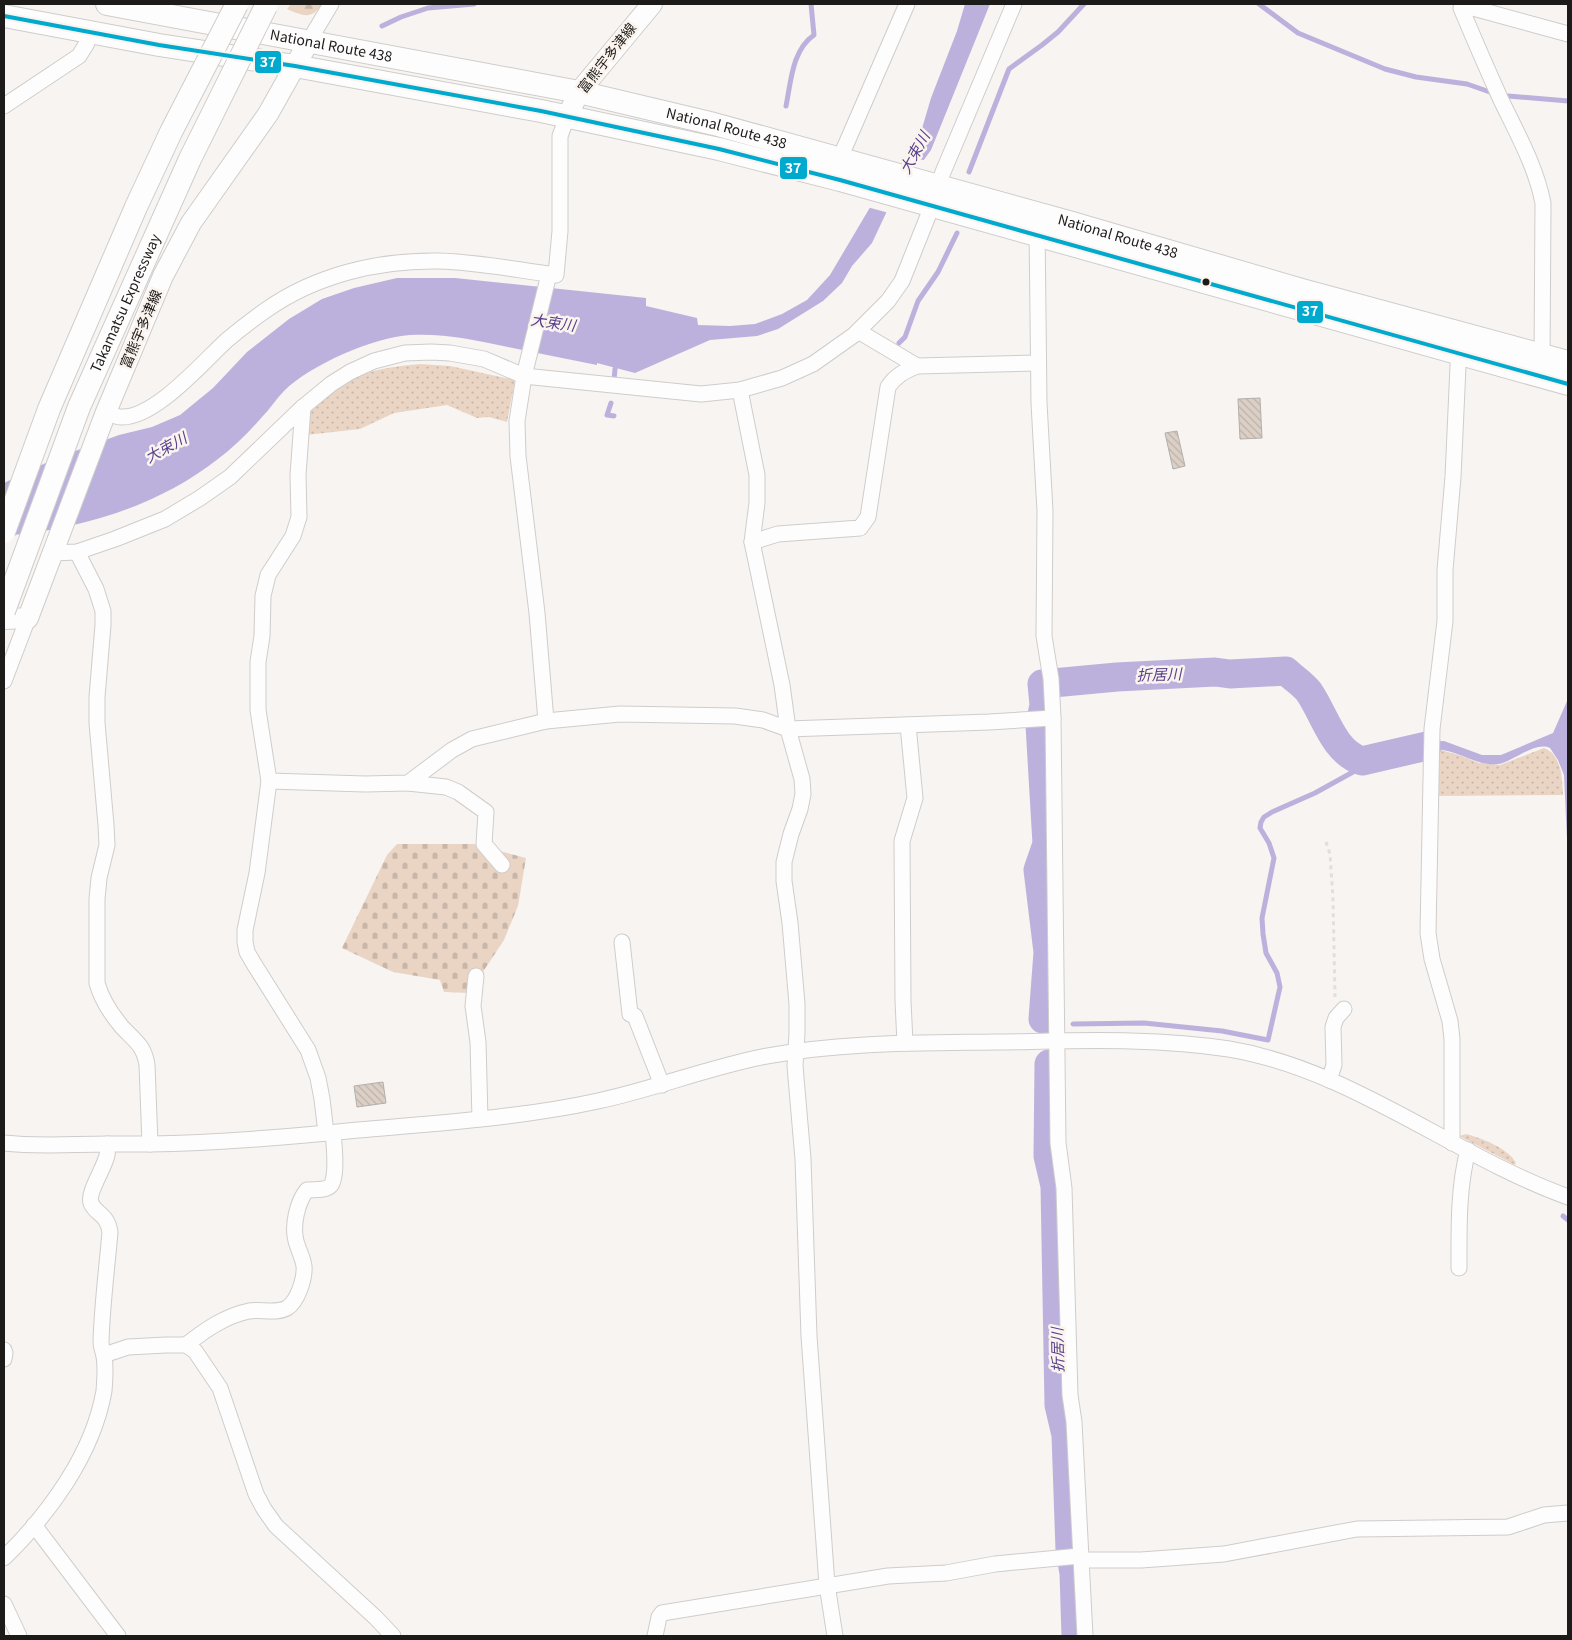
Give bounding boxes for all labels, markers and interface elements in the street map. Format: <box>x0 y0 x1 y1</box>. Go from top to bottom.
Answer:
street label: 富熊宇多津線 <box>572 18 640 97</box>
street label: National Route 438 <box>269 24 394 66</box>
line badge: 37 <box>254 50 282 74</box>
text: 37 <box>260 51 276 71</box>
street label: National Route 438 <box>664 102 790 153</box>
water label: 大束川 <box>894 126 935 177</box>
line badge: 37 <box>779 156 808 180</box>
text: 37 <box>785 157 801 177</box>
street label: National Route 438 <box>1056 208 1181 262</box>
street label: Takamatsu Expressway <box>85 230 165 375</box>
unlabelled marker <box>1201 277 1211 287</box>
street label: 富熊宇多津線 <box>114 286 166 371</box>
line badge: 37 <box>1296 300 1324 324</box>
text: 37 <box>1302 300 1318 320</box>
water label: 大束川 <box>529 308 579 335</box>
water label: 大束川 <box>140 426 192 467</box>
water label: 折居川 <box>1136 662 1184 685</box>
water label: 折居川 <box>1046 1325 1067 1373</box>

